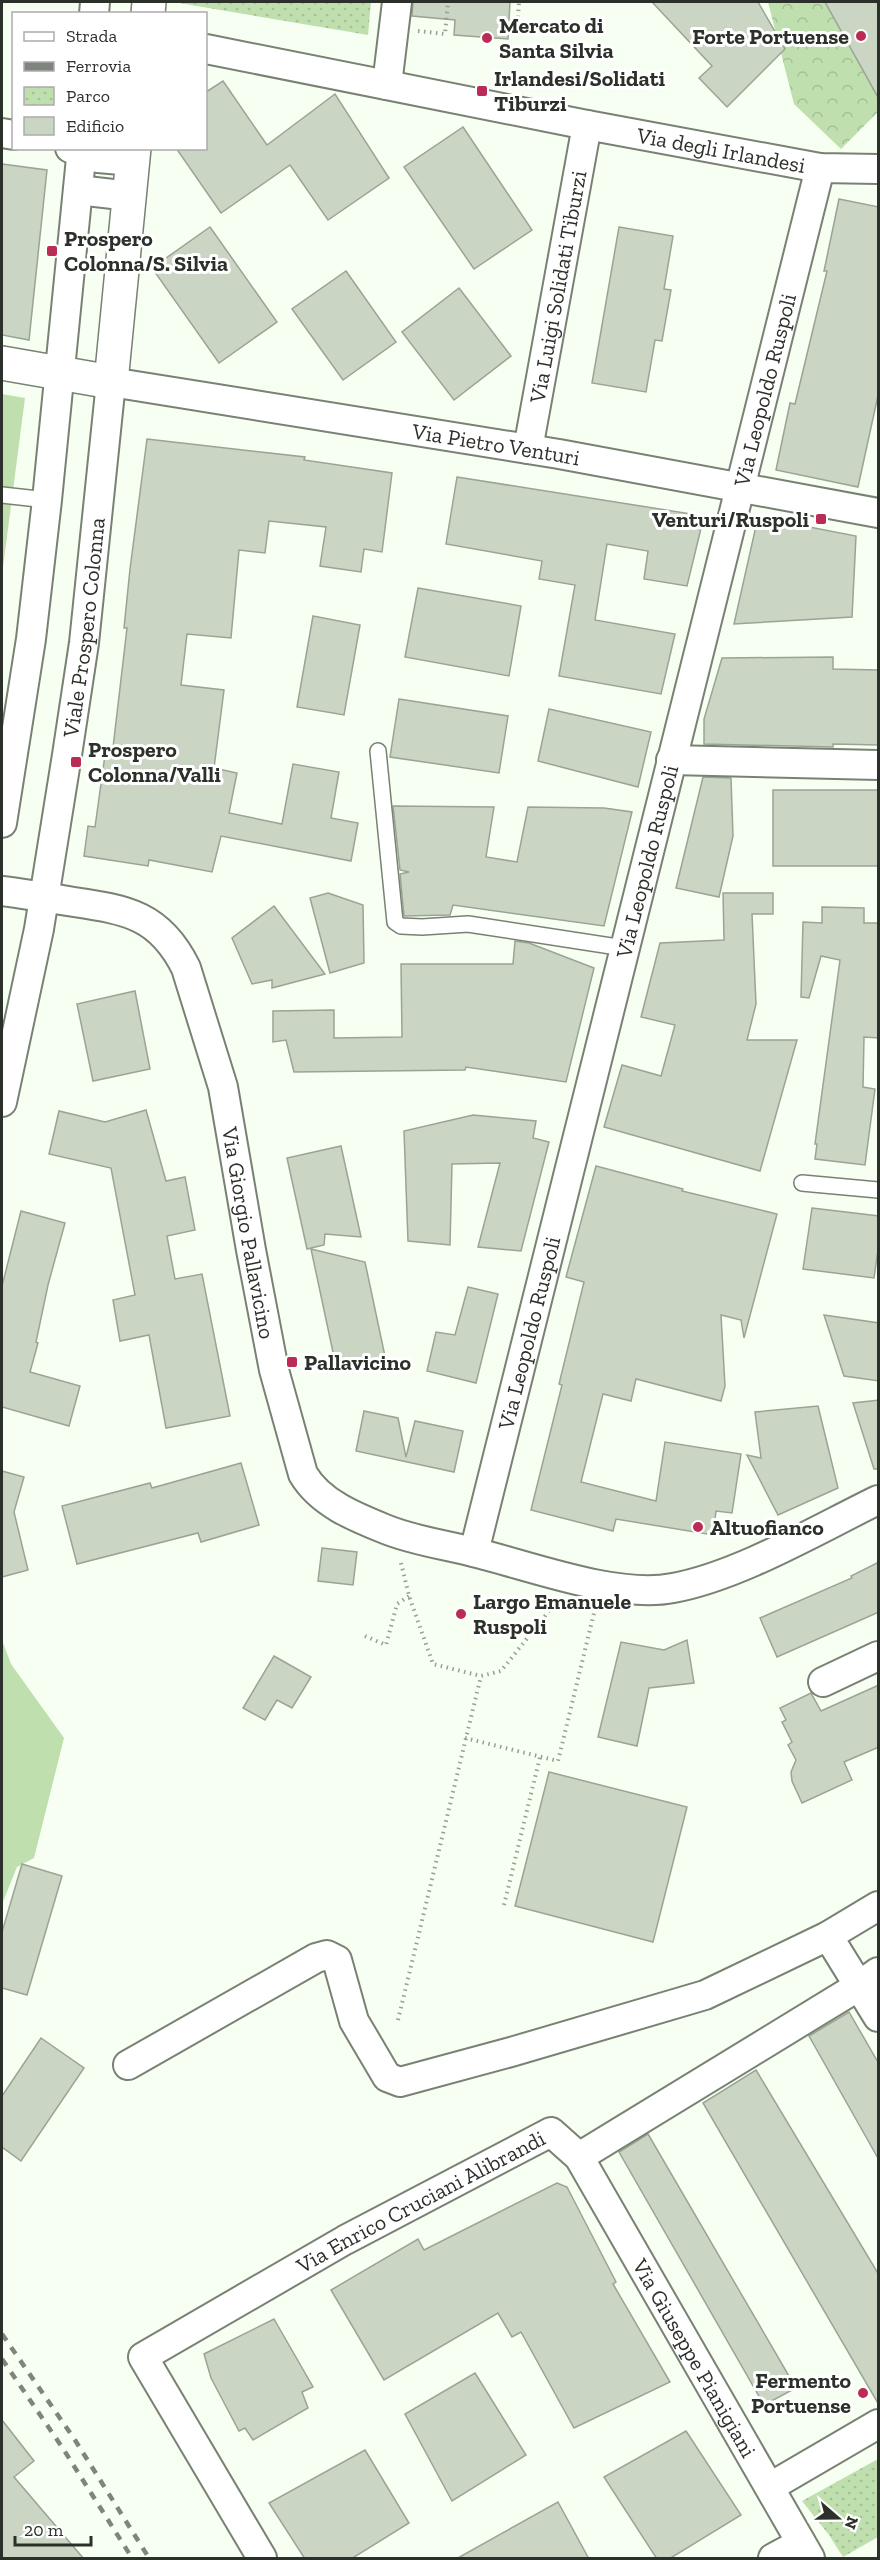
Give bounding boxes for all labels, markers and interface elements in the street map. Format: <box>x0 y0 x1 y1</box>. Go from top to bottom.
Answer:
legend <box>12 12 207 150</box>
place label: Mercato di Santa Silvia <box>499 12 614 64</box>
place label: Forte Portuense <box>692 23 849 50</box>
text: Strada <box>66 25 117 47</box>
marker: Forte Portuense <box>854 29 868 43</box>
marker: Mercato di Santa Silvia <box>480 31 494 45</box>
text: Ferrovia <box>66 55 131 77</box>
place label: Irlandesi/Solidati Tiburzi <box>494 65 665 117</box>
marker: Irlandesi/Solidati Tiburzi <box>475 84 489 98</box>
text: Parco <box>66 85 110 107</box>
text: Edificio <box>66 115 124 137</box>
street label: Via degli Irlandesi <box>634 121 808 179</box>
street label: Via Luigi Solidati Tiburzi <box>523 168 592 406</box>
place label: Prospero Colonna/S. Silvia <box>64 225 228 277</box>
marker: Prospero Colonna/S. Silvia <box>45 244 59 258</box>
street label: Via Leopoldo Ruspoli <box>727 290 802 490</box>
street label: Via Pietro Venturi <box>409 417 582 471</box>
place label: Venturi/Ruspoli <box>652 506 809 533</box>
marker: Venturi/Ruspoli <box>814 512 828 526</box>
street label: Viale Prospero Colonna <box>56 516 110 740</box>
place label: Prospero Colonna/Valli <box>88 736 221 788</box>
marker: Prospero Colonna/Valli <box>69 755 83 769</box>
street label: Via Leopoldo Ruspoli <box>609 762 684 962</box>
street label: Via Giorgio Pallavicino <box>216 1124 281 1341</box>
street label: Via Leopoldo Ruspoli <box>491 1233 566 1433</box>
place label: Pallavicino <box>304 1349 412 1376</box>
marker: Pallavicino <box>285 1355 299 1369</box>
place label: Altuofianco <box>710 1514 824 1541</box>
marker: Altuofianco <box>691 1520 705 1534</box>
place label: Largo Emanuele Ruspoli <box>473 1588 631 1640</box>
marker: Largo Emanuele Ruspoli <box>454 1607 468 1621</box>
street label: Via Enrico Cruciani Alibrandi <box>291 2124 550 2279</box>
street label: Via Giuseppe Pianigiani <box>626 2253 763 2462</box>
place label: Fermento Portuense <box>751 2367 851 2419</box>
marker: Fermento Portuense <box>856 2386 870 2400</box>
north arrow <box>808 2488 868 2548</box>
scale bar <box>15 2509 92 2547</box>
text: N <box>841 2514 863 2532</box>
text: 20 m <box>24 2519 64 2541</box>

